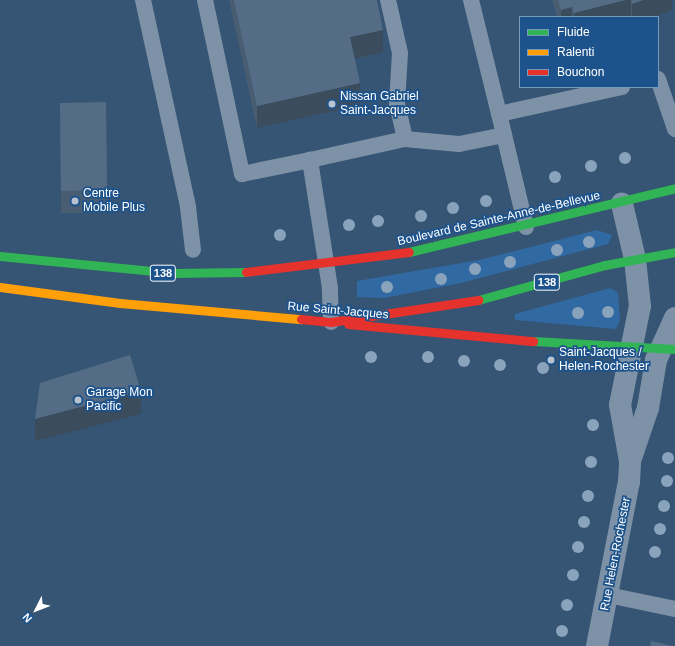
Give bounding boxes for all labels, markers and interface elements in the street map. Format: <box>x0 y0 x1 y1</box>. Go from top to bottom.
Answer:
legend <box>519 16 659 88</box>
text: Fluide <box>557 25 590 39</box>
text: Ralenti <box>557 45 594 59</box>
text: Bouchon <box>557 65 604 79</box>
place label: Nissan Gabriel Saint-Jacques <box>340 90 419 118</box>
marker: Nissan Gabriel Saint-Jacques <box>327 99 337 109</box>
place label: Centre Mobile Plus <box>83 187 145 215</box>
street label: Boulevard de Sainte-Anne-de-Bellevue <box>396 189 602 249</box>
marker: Centre Mobile Plus <box>70 196 80 206</box>
road number: 138 <box>149 264 177 282</box>
road number: 138 <box>533 273 561 291</box>
street label: Rue Saint-Jacques <box>287 299 389 323</box>
place label: Saint-Jacques / Helen-Rochester <box>559 346 649 374</box>
marker: Saint-Jacques / Helen-Rochester <box>546 355 556 365</box>
place label: Garage Mon Pacific <box>86 386 153 414</box>
marker: Garage Mon Pacific <box>73 395 83 405</box>
street label: Rue Helen-Rochester <box>598 496 634 612</box>
north arrow <box>16 590 56 630</box>
text: N <box>20 611 34 625</box>

